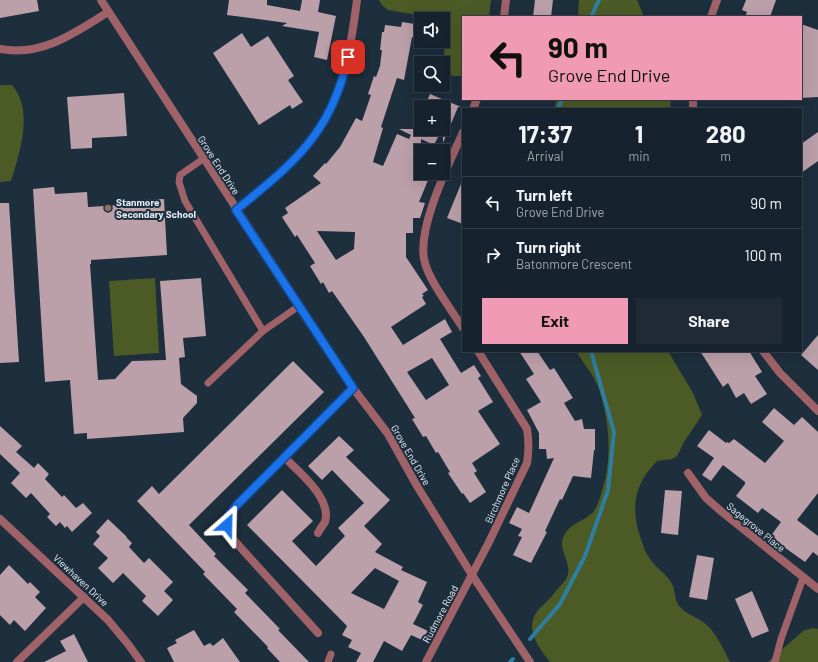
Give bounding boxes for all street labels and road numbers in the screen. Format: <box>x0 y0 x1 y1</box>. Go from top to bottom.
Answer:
street label: Grove End Drive <box>195 133 243 197</box>
street label: Grove End Drive <box>389 423 433 487</box>
street label: Birchmore Place <box>482 455 522 525</box>
street label: Sagegrove Place <box>724 500 788 554</box>
street label: Viewhaven Drive <box>51 551 111 609</box>
street label: Rudmore Road <box>420 583 460 645</box>

